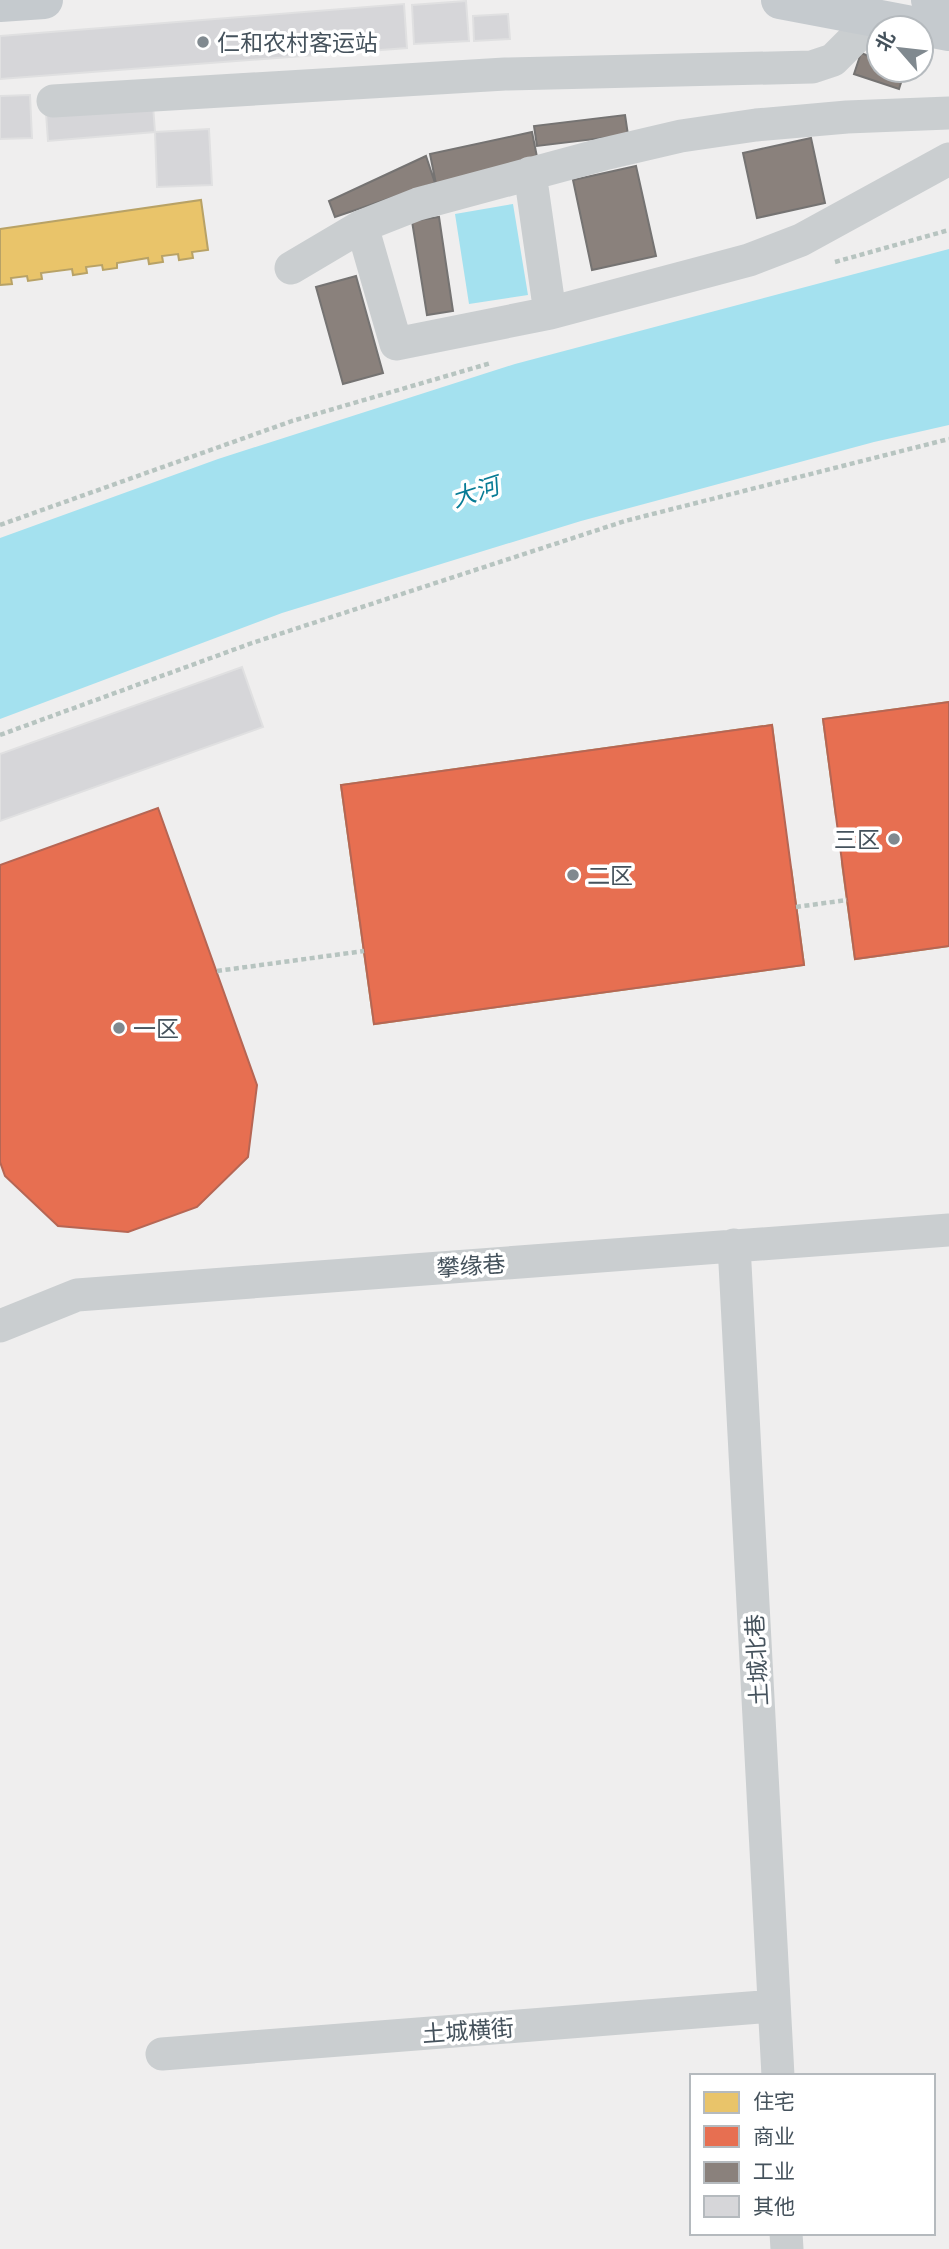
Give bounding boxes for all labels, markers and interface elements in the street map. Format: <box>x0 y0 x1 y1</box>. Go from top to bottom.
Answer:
north arrow <box>865 14 935 84</box>
place label: 仁和农村客运站 <box>217 26 378 58</box>
text: 北 <box>869 27 901 56</box>
marker: 仁和农村客运站 <box>195 34 211 50</box>
water label: 大河 <box>447 467 507 514</box>
place label: 三区 <box>834 823 880 855</box>
marker: 三区 <box>886 831 902 847</box>
place label: 二区 <box>587 859 633 891</box>
marker: 二区 <box>565 867 581 883</box>
place label: 一区 <box>133 1012 179 1044</box>
marker: 一区 <box>111 1020 127 1036</box>
street label: 攀缘巷 <box>435 1247 507 1283</box>
street label: 土城北巷 <box>738 1613 774 1707</box>
street label: 土城横街 <box>421 2011 515 2049</box>
legend <box>690 2074 935 2235</box>
text: 住宅 <box>753 2087 795 2115</box>
text: 商业 <box>753 2122 795 2150</box>
text: 工业 <box>753 2157 795 2185</box>
text: 其他 <box>753 2192 795 2220</box>

